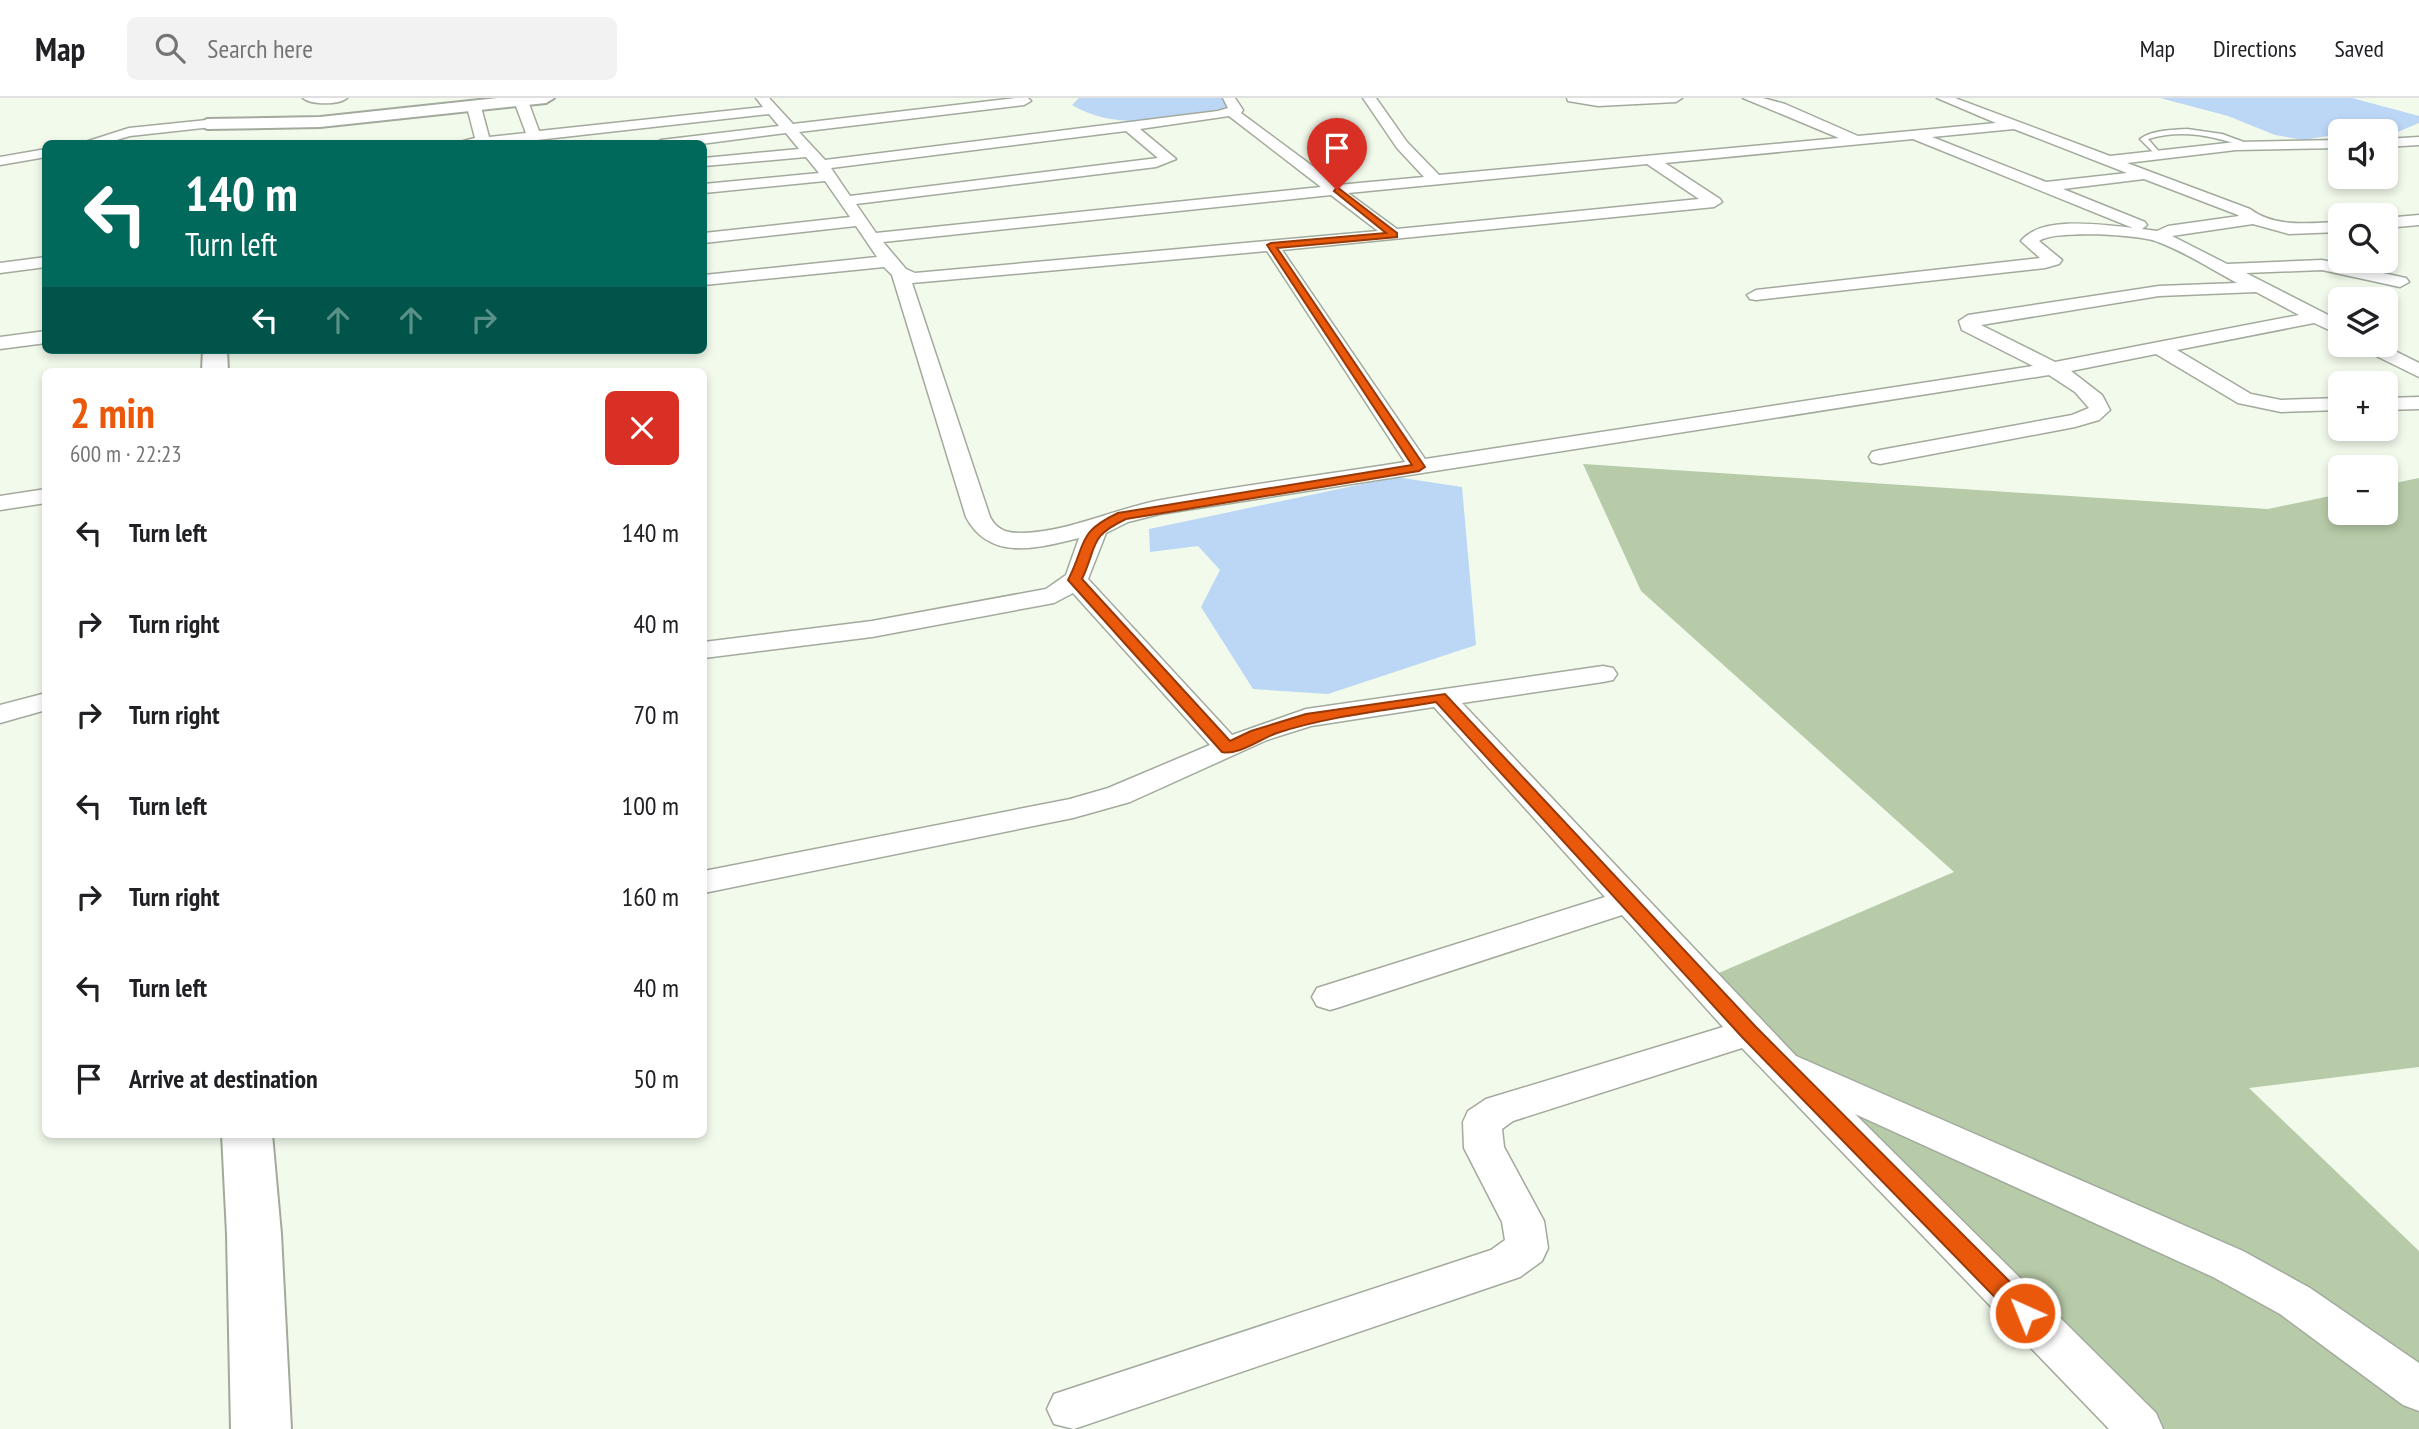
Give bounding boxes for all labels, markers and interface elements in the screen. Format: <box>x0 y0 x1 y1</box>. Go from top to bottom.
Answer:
search box <box>127 17 617 80</box>
text: Map <box>35 27 85 70</box>
icon: search <box>151 29 189 67</box>
text: Search here <box>207 32 313 65</box>
text: Map <box>2140 33 2175 64</box>
text: Directions <box>2213 33 2297 64</box>
text: Saved <box>2335 33 2384 64</box>
pin <box>1307 118 1367 190</box>
map controls <box>2328 119 2398 525</box>
button: sound <box>2328 119 2398 189</box>
icon: arrive <box>1318 129 1356 167</box>
text: 140 m <box>185 161 298 225</box>
icon: left <box>70 168 161 259</box>
button: search <box>2328 203 2398 273</box>
text: Turn left <box>185 223 277 265</box>
button: layers <box>2328 287 2398 357</box>
icon: left <box>246 301 284 339</box>
icon: ahead <box>319 301 357 339</box>
icon: ahead <box>392 301 430 339</box>
icon: right <box>465 301 503 339</box>
button: + <box>2328 371 2398 441</box>
text: 2 min <box>70 385 155 440</box>
button: close <box>605 391 679 465</box>
text: 600 m · 22:23 <box>70 439 182 468</box>
button: − <box>2328 455 2398 525</box>
icon: left <box>70 514 108 552</box>
text: Turn left <box>129 516 207 549</box>
text: 140 m <box>621 516 679 549</box>
icon: right <box>70 605 108 643</box>
text: Turn right <box>129 607 220 640</box>
text: 40 m <box>633 607 679 640</box>
icon: right <box>70 696 108 734</box>
text: Turn right <box>129 698 220 731</box>
text: 70 m <box>633 698 679 731</box>
icon: left <box>70 787 108 825</box>
text: Turn left <box>129 789 207 822</box>
text: 100 m <box>621 789 679 822</box>
icon: right <box>70 878 108 916</box>
text: Turn right <box>129 880 220 913</box>
text: 160 m <box>621 880 679 913</box>
icon: left <box>70 969 108 1007</box>
text: Turn left <box>129 971 207 1004</box>
text: 40 m <box>633 971 679 1004</box>
icon: arrive <box>70 1060 108 1098</box>
text: Arrive at destination <box>129 1062 318 1095</box>
text: 50 m <box>633 1062 679 1095</box>
position arrow <box>1988 1276 2062 1350</box>

